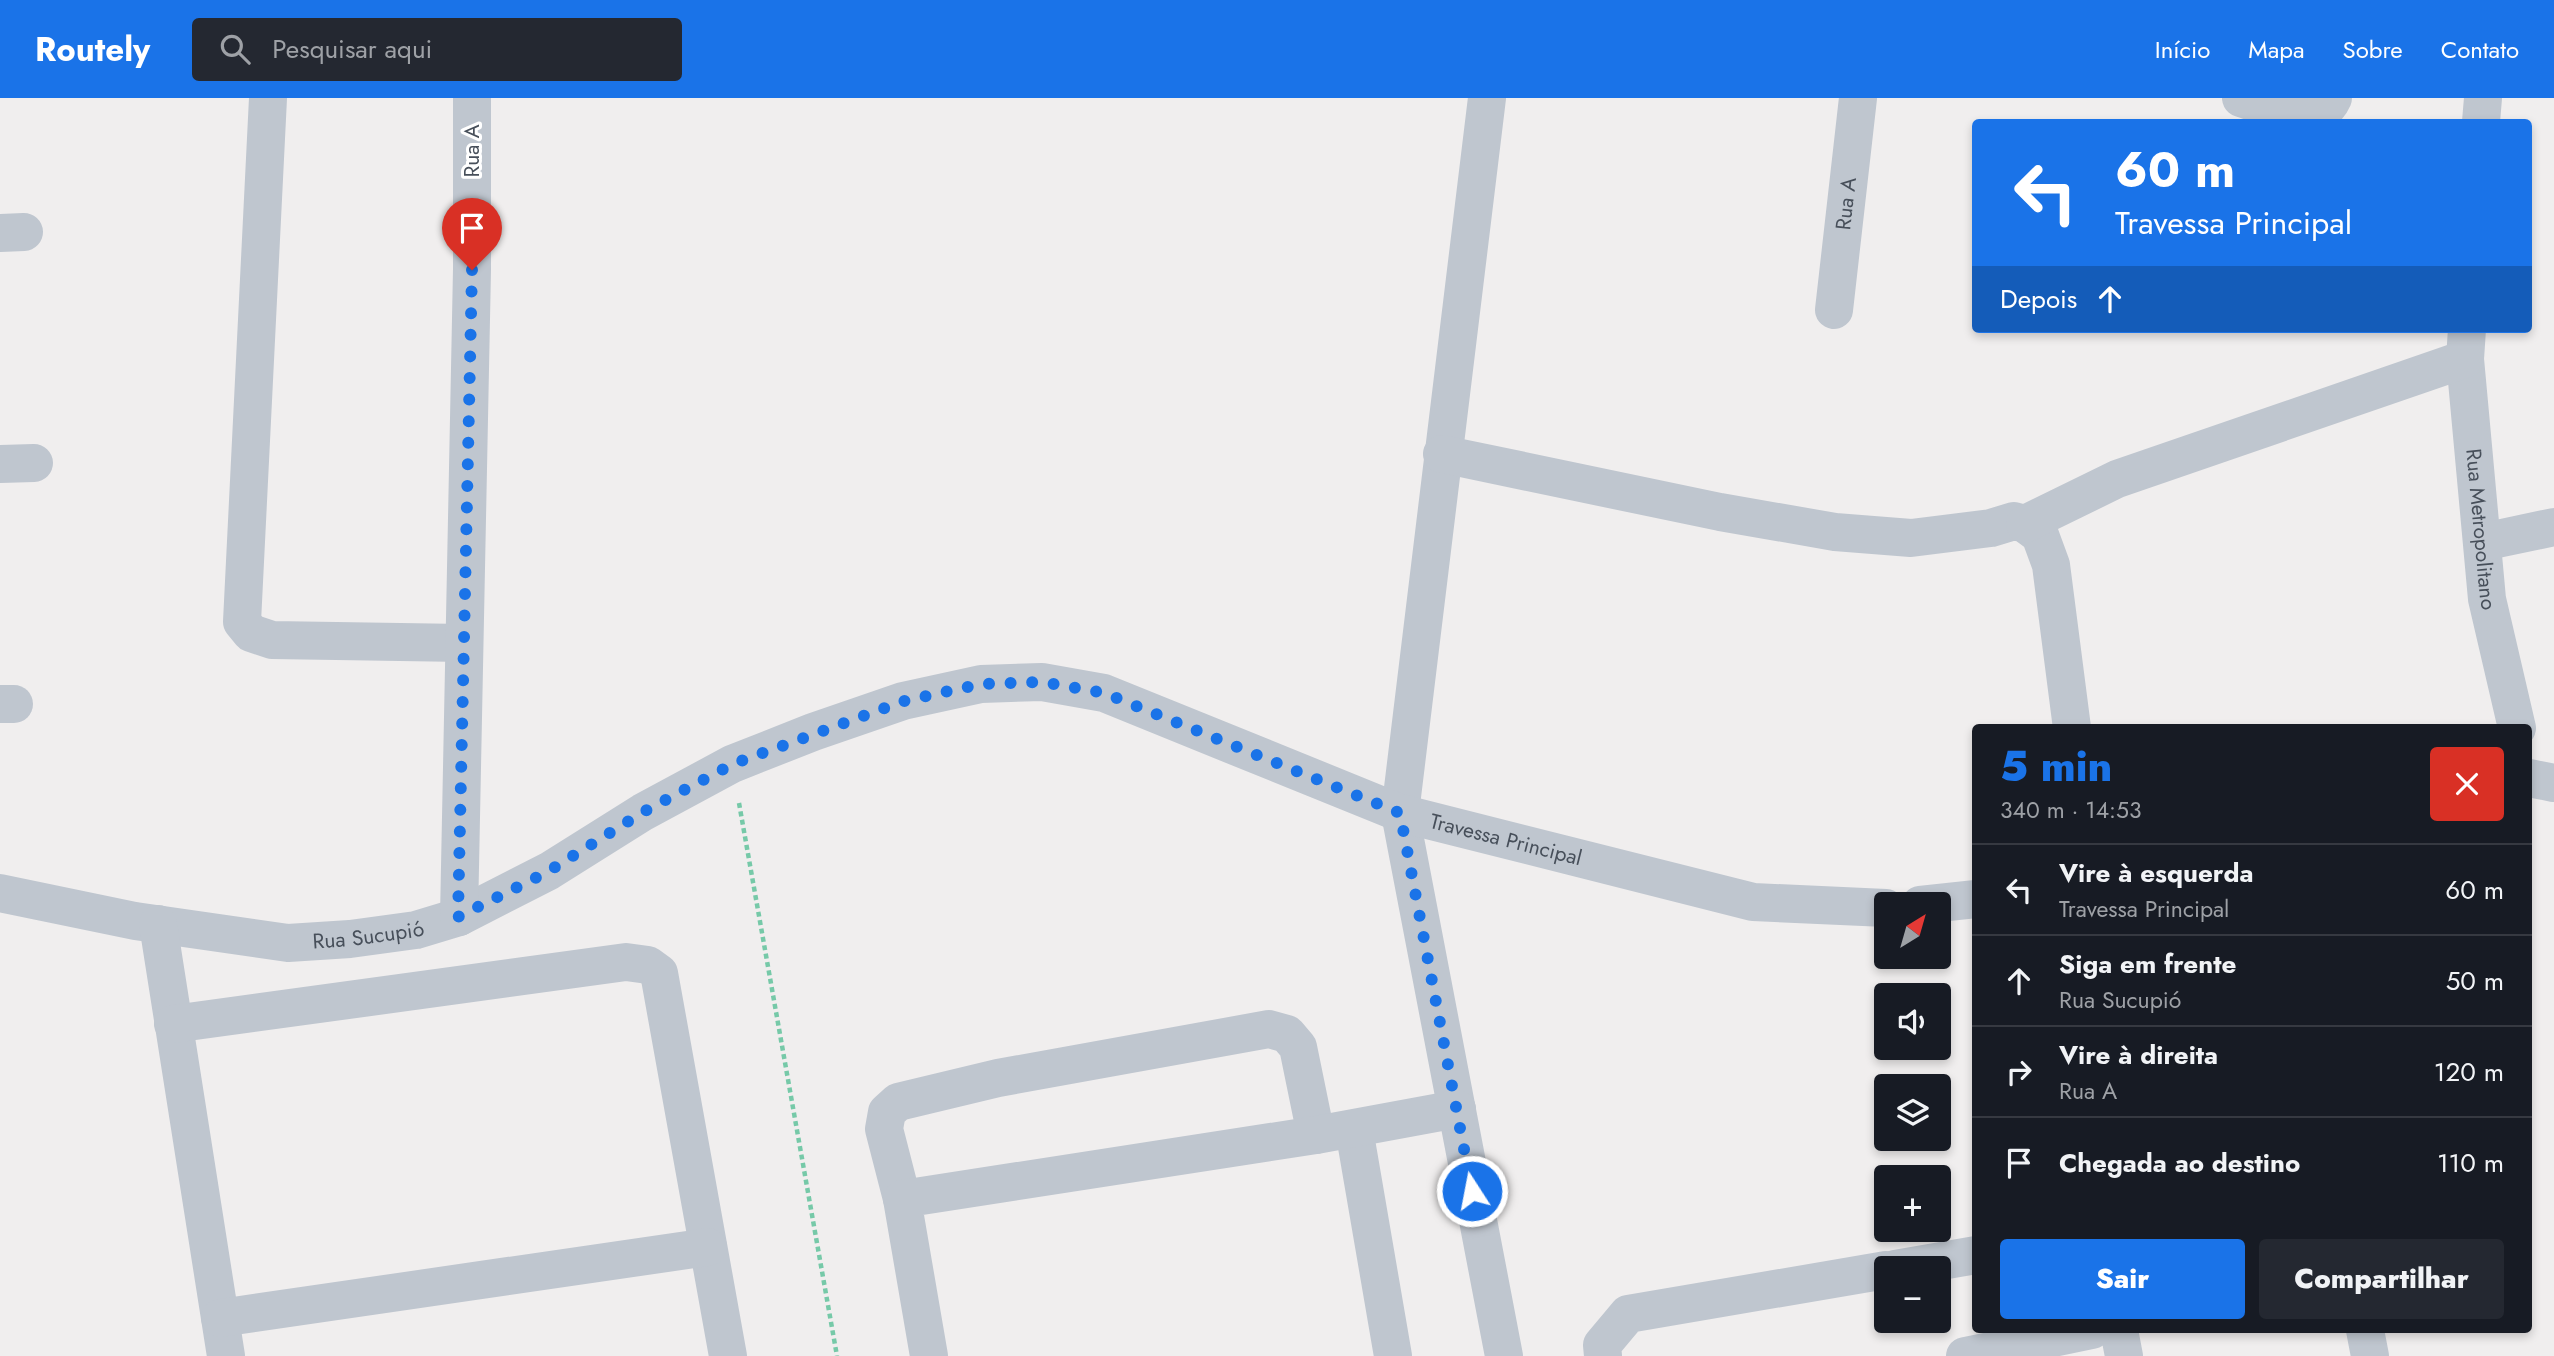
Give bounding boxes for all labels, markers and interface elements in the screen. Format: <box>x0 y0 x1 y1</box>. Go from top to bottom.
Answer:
search box <box>192 18 682 81</box>
text: Routely <box>35 26 150 73</box>
icon: search <box>216 30 254 68</box>
text: Pesquisar aqui <box>272 30 432 68</box>
text: Início <box>2155 32 2210 67</box>
text: Mapa <box>2248 32 2305 67</box>
text: Sobre <box>2343 32 2403 67</box>
text: Contato <box>2441 32 2519 67</box>
street label: Rua A <box>457 124 487 178</box>
text: 60 m <box>2115 135 2235 205</box>
icon: left <box>2000 147 2091 238</box>
street label: Rua A <box>1828 175 1864 232</box>
pin <box>442 198 502 270</box>
text: Travessa Principal <box>2115 200 2352 246</box>
icon: arrive <box>453 209 491 247</box>
text: Depois <box>2000 280 2077 318</box>
icon: ahead <box>2091 280 2129 318</box>
street label: Rua Metropolitano <box>2458 447 2504 613</box>
text: 5 min <box>2000 736 2112 797</box>
button: close <box>2430 747 2504 821</box>
text: 340 m · 14:53 <box>2000 793 2142 827</box>
street label: Travessa Principal <box>1427 806 1585 873</box>
text: Vire à esquerda <box>2059 854 2254 892</box>
icon: left <box>2000 871 2038 909</box>
text: 60 m <box>2445 871 2504 909</box>
north arrow <box>1874 892 1951 970</box>
map controls <box>1874 892 1951 1333</box>
text: Travessa Principal <box>2059 892 2229 926</box>
street label: Rua Sucupió <box>312 913 428 956</box>
text: Siga em frente <box>2059 945 2236 983</box>
icon: ahead <box>2000 962 2038 1000</box>
text: 50 m <box>2446 962 2504 1000</box>
button: sound <box>1874 983 1951 1060</box>
text: Rua Sucupió <box>2059 983 2181 1017</box>
text: Vire à direita <box>2059 1036 2218 1074</box>
icon: right <box>2000 1053 2038 1091</box>
text: 120 m <box>2434 1053 2504 1091</box>
button: layers <box>1874 1074 1951 1151</box>
text: Rua A <box>2059 1074 2117 1108</box>
icon: arrive <box>2000 1144 2038 1182</box>
text: Chegada ao destino <box>2059 1144 2300 1182</box>
text: 110 m <box>2437 1144 2504 1182</box>
position arrow <box>1435 1154 1509 1228</box>
button: + <box>1874 1165 1951 1242</box>
button: Sair <box>2000 1239 2245 1319</box>
button: Compartilhar <box>2259 1239 2504 1319</box>
button: − <box>1874 1256 1951 1333</box>

